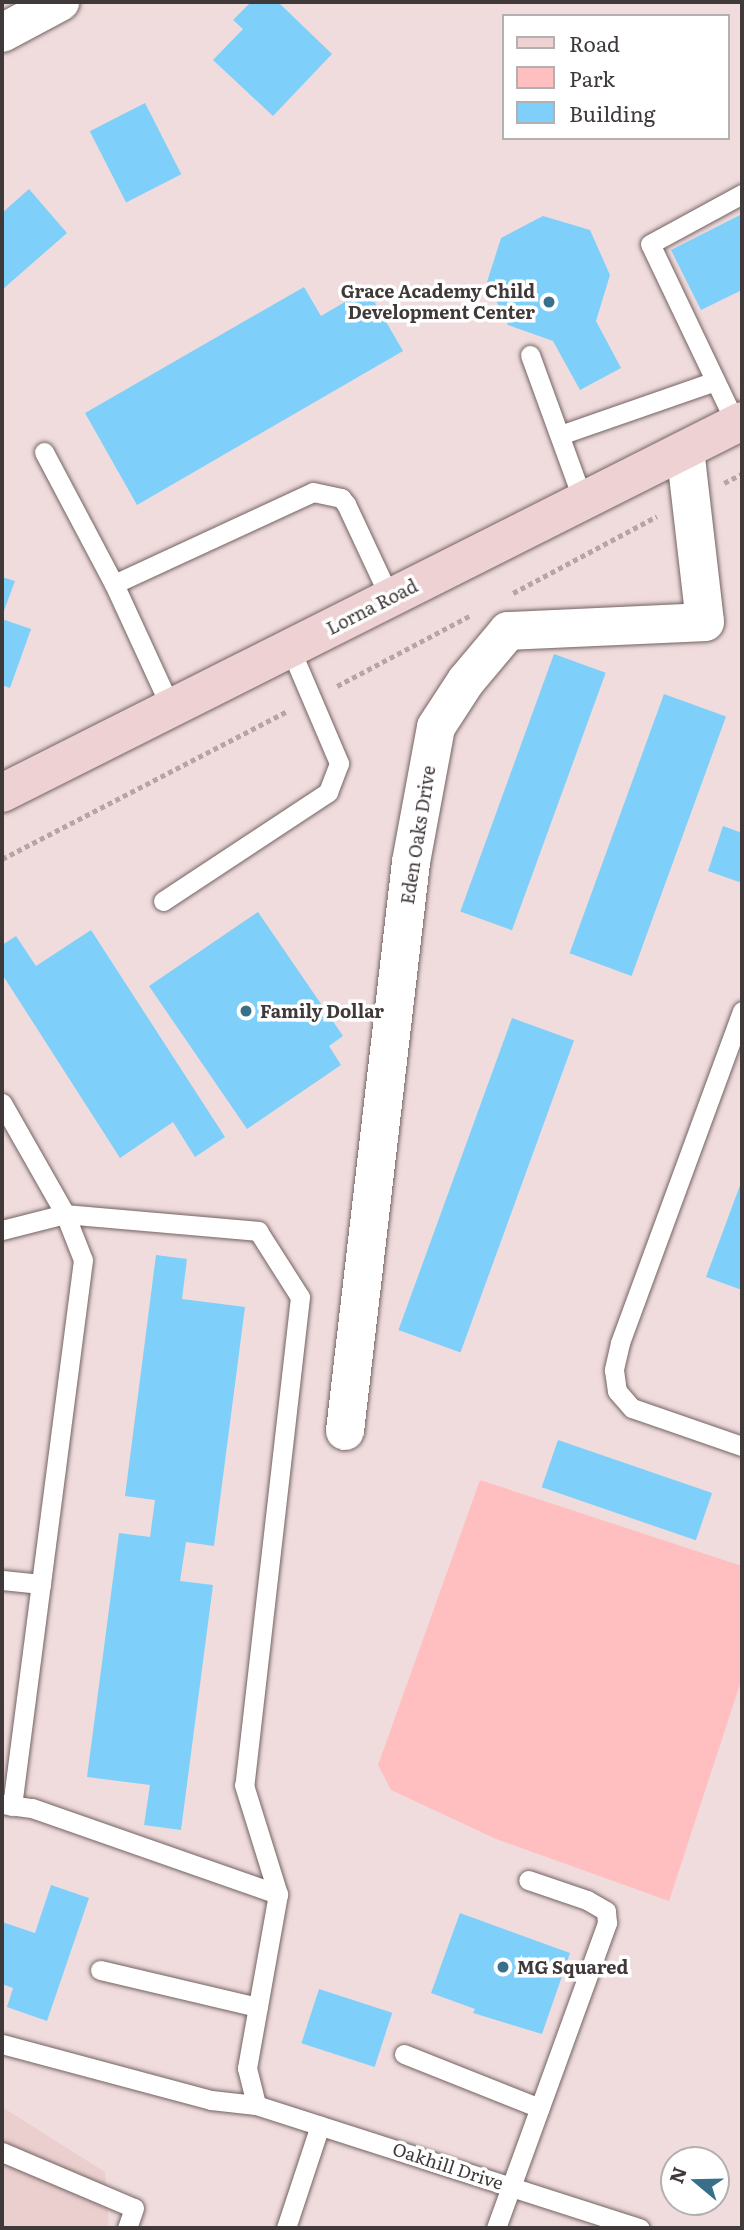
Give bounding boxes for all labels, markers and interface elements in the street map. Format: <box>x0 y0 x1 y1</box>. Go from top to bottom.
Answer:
legend <box>503 14 730 140</box>
text: Road <box>569 27 620 58</box>
text: Park <box>569 62 615 93</box>
text: Building <box>569 97 655 128</box>
place label: Grace Academy Child Development Center <box>341 281 535 324</box>
marker: Grace Academy Child Development Center <box>541 294 557 310</box>
street label: Lorna Road <box>323 575 421 639</box>
street label: Eden Oaks Drive <box>396 764 440 906</box>
place label: Family Dollar <box>260 1000 384 1022</box>
marker: Family Dollar <box>238 1003 254 1019</box>
place label: MG Squared <box>517 1956 628 1978</box>
marker: MG Squared <box>495 1959 511 1975</box>
street label: Oakhill Drive <box>390 2138 506 2194</box>
north arrow <box>660 2146 730 2216</box>
text: N <box>661 2163 693 2187</box>

